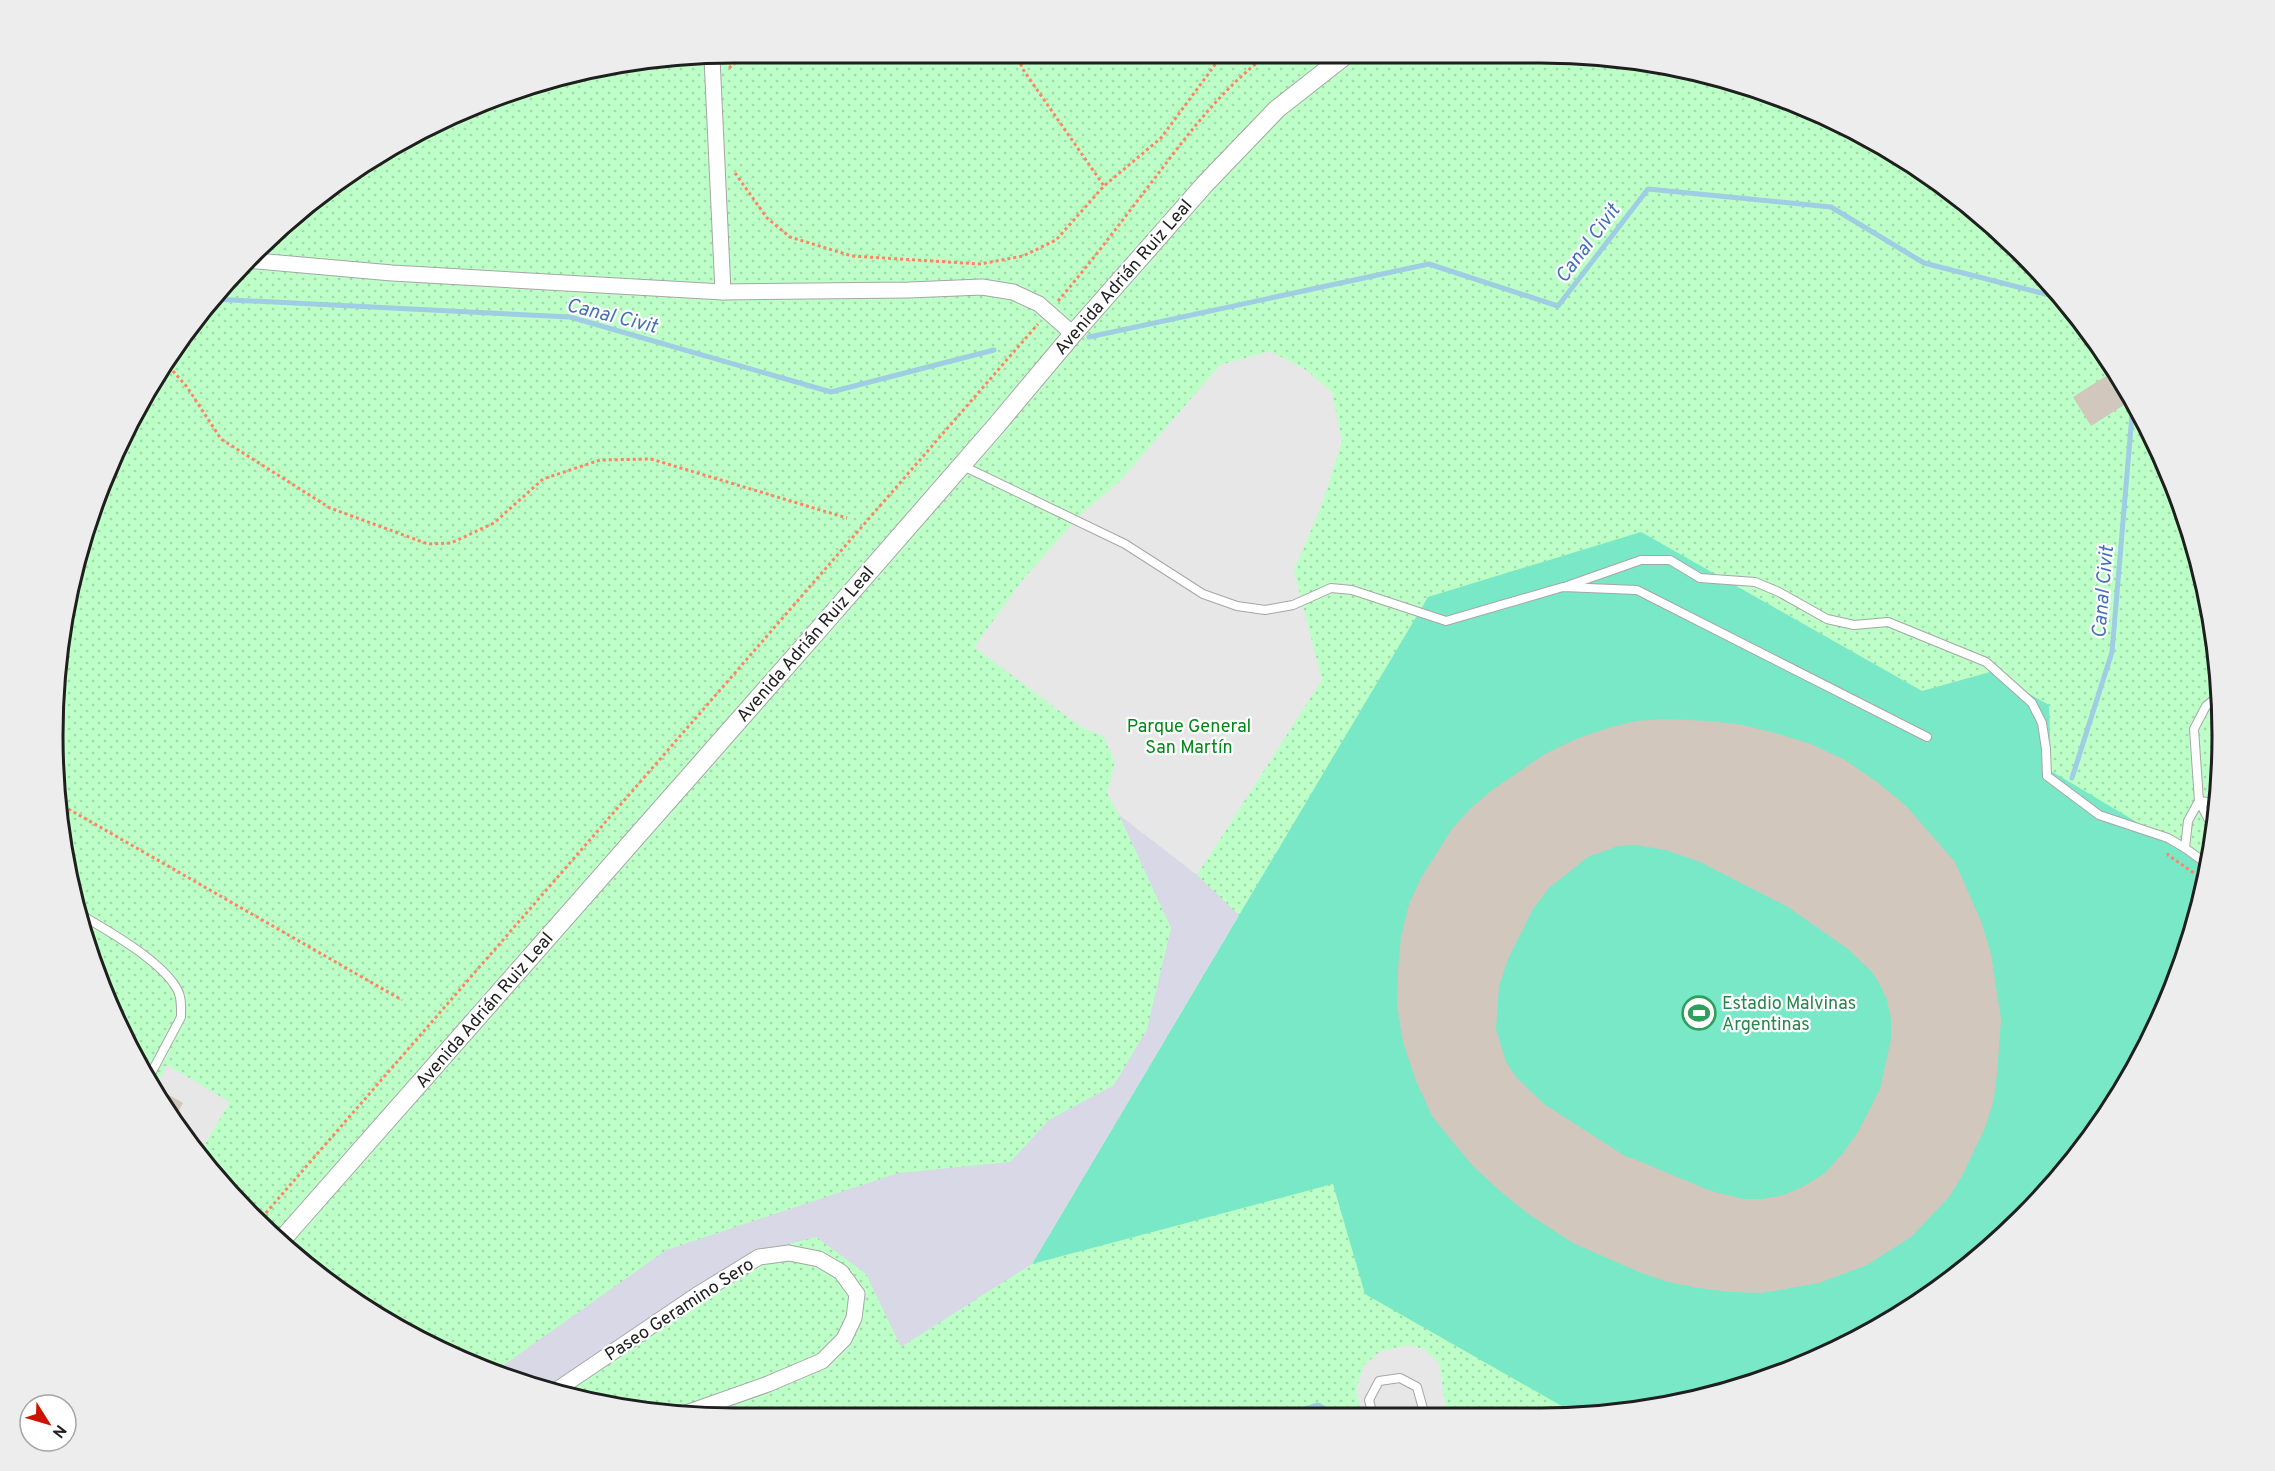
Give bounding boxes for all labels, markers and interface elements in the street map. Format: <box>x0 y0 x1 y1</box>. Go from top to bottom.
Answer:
street label: Avenida Adrián Ruiz Leal <box>1050 195 1198 361</box>
water label: Canal Civit <box>1550 199 1627 289</box>
water label: Canal Civit <box>563 293 661 341</box>
water label: Canal Civit <box>2087 544 2121 639</box>
street label: Avenida Adrián Ruiz Leal <box>732 562 880 728</box>
park label: Parque General San Martín <box>1127 716 1251 760</box>
street label: Avenida Adrián Ruiz Leal <box>411 928 559 1094</box>
place label: Estadio Malvinas Argentinas <box>1722 993 1856 1037</box>
sports icon: Estadio Malvinas Argentinas <box>1681 995 1717 1031</box>
street label: Paseo Geramino Sero <box>601 1254 759 1367</box>
north arrow <box>18 1393 78 1453</box>
text: N <box>47 1420 70 1441</box>

